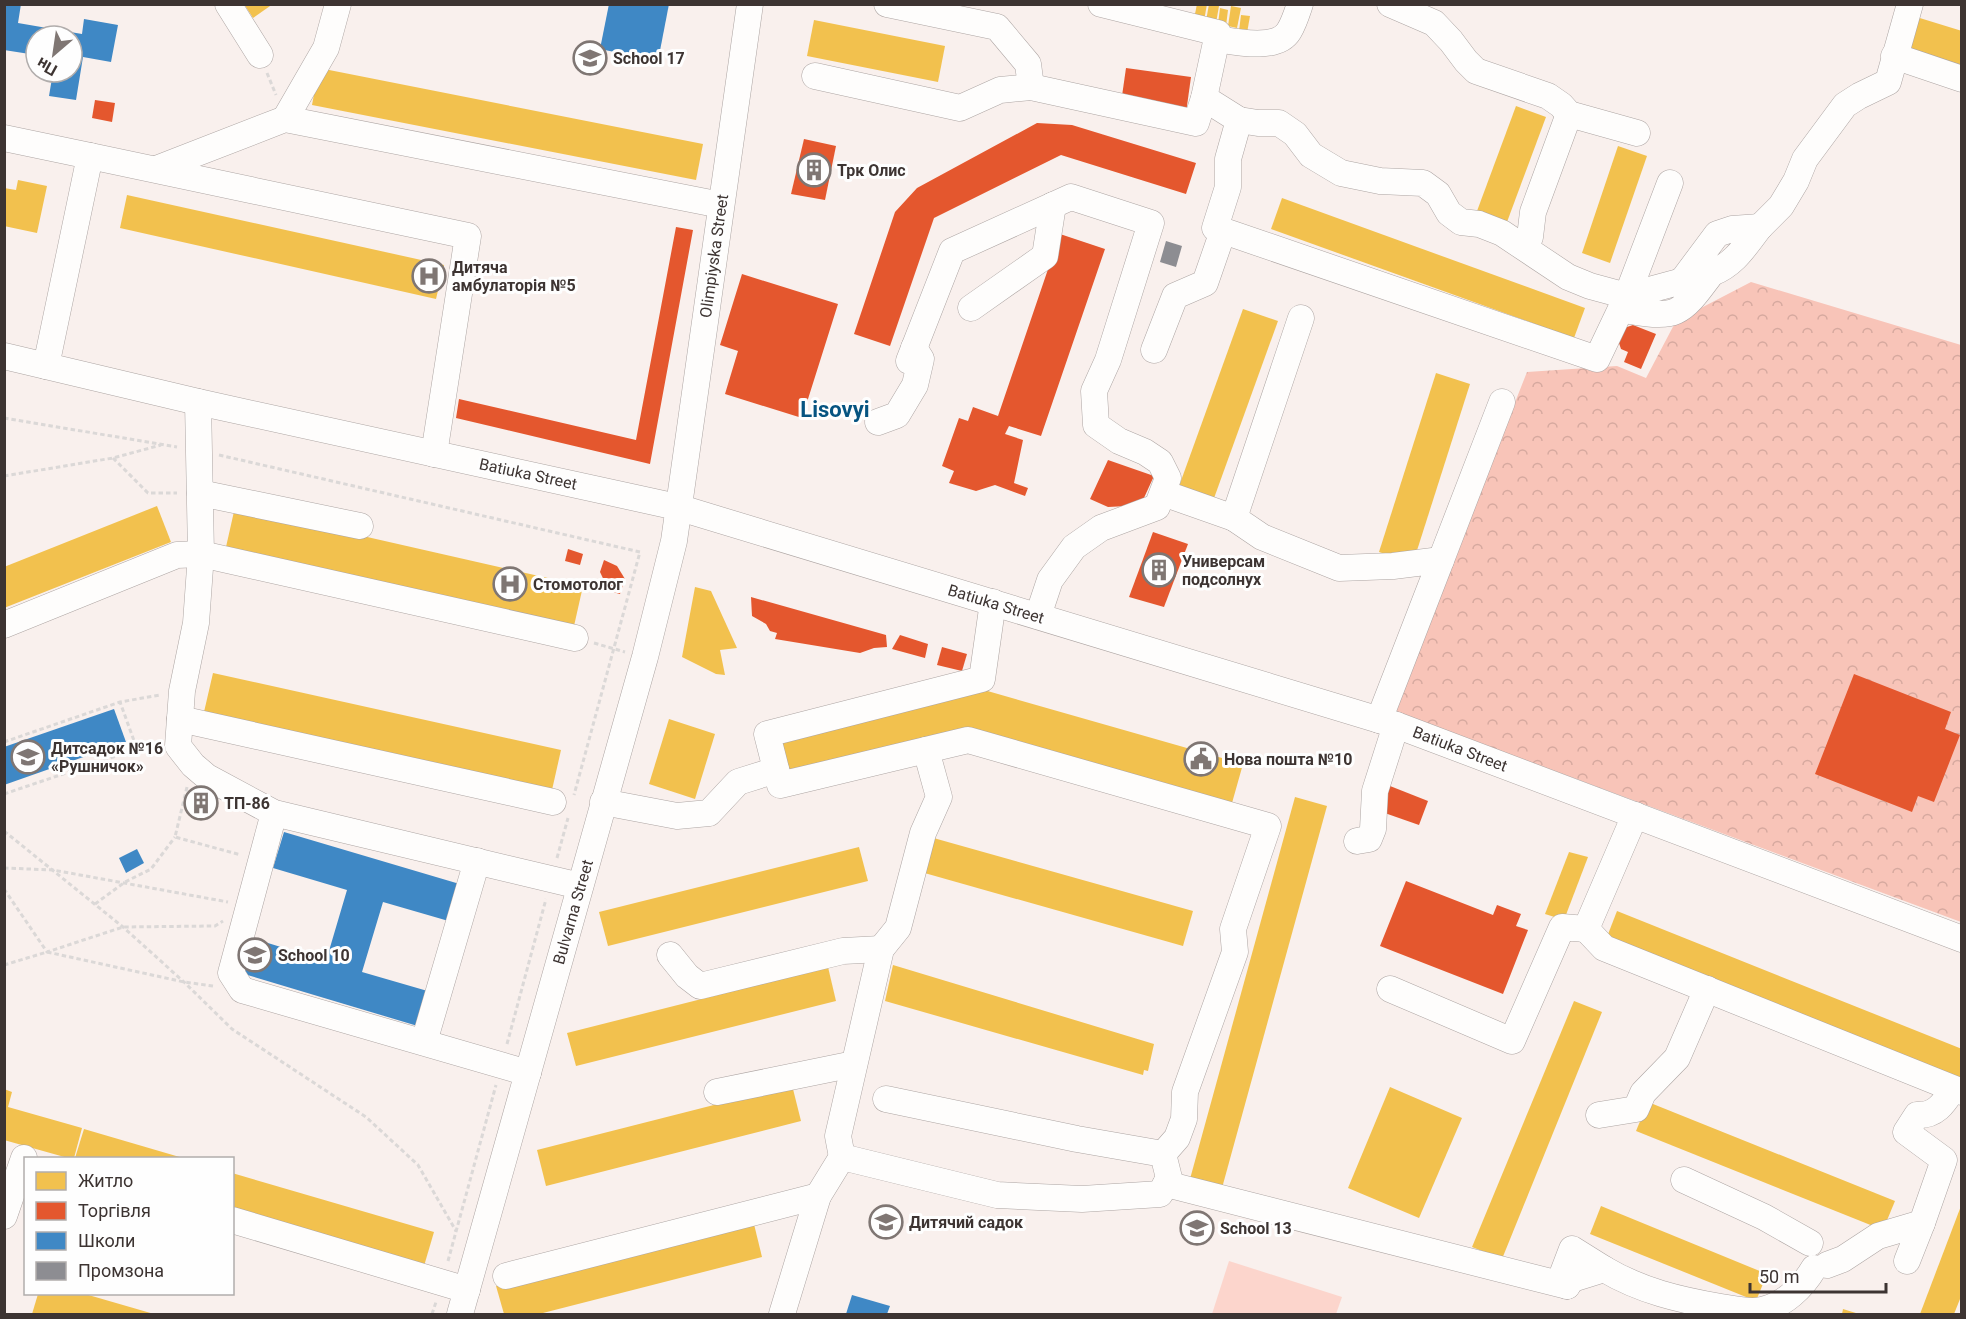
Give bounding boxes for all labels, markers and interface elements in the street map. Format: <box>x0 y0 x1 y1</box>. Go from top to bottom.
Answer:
north arrow <box>24 24 84 84</box>
school or university icon: School 17 <box>572 40 608 76</box>
place label: School 17 <box>613 49 685 68</box>
text: Пн <box>33 53 60 80</box>
building icon: Трк Олис <box>796 152 832 188</box>
place label: Трк Олис <box>837 161 906 180</box>
street label: Olimpiyska Street <box>696 193 732 319</box>
hospital icon: Дитяча амбулаторія №5 <box>411 258 447 294</box>
place label: Дитяча амбулаторія №5 <box>452 258 576 295</box>
district label: Lisovyi <box>800 397 870 422</box>
street label: Batiuka Street <box>477 454 579 494</box>
building icon: Универсам подсолнух <box>1141 552 1177 588</box>
place label: Универсам подсолнух <box>1182 552 1265 589</box>
hospital icon: Стомотолог <box>492 566 528 602</box>
place label: Стомотолог <box>533 575 623 594</box>
street label: Batiuka Street <box>946 580 1046 628</box>
street label: Batiuka Street <box>1410 722 1510 776</box>
school or university icon: Дитсадок №16 «Рушничок» <box>10 739 46 775</box>
place label: Дитсадок №16 «Рушничок» <box>51 739 163 776</box>
public building icon: Нова пошта №10 <box>1183 741 1219 777</box>
place label: Нова пошта №10 <box>1224 750 1352 769</box>
building icon: ТП-86 <box>183 785 219 821</box>
place label: ТП-86 <box>224 794 270 813</box>
street label: Bulvarna Street <box>549 857 597 967</box>
school or university icon: School 10 <box>237 937 273 973</box>
place label: School 10 <box>278 946 350 965</box>
legend <box>24 1157 234 1295</box>
text: Житло <box>78 1170 133 1191</box>
text: Торгівля <box>78 1200 151 1221</box>
school or university icon: Дитячий садок <box>868 1204 904 1240</box>
school or university icon: School 13 <box>1179 1210 1215 1246</box>
place label: Дитячий садок <box>909 1213 1024 1232</box>
place label: School 13 <box>1220 1219 1292 1238</box>
text: Школи <box>78 1230 135 1251</box>
scale bar <box>1750 1256 1886 1294</box>
text: Промзона <box>78 1260 164 1281</box>
text: 50 m <box>1759 1266 1799 1287</box>

